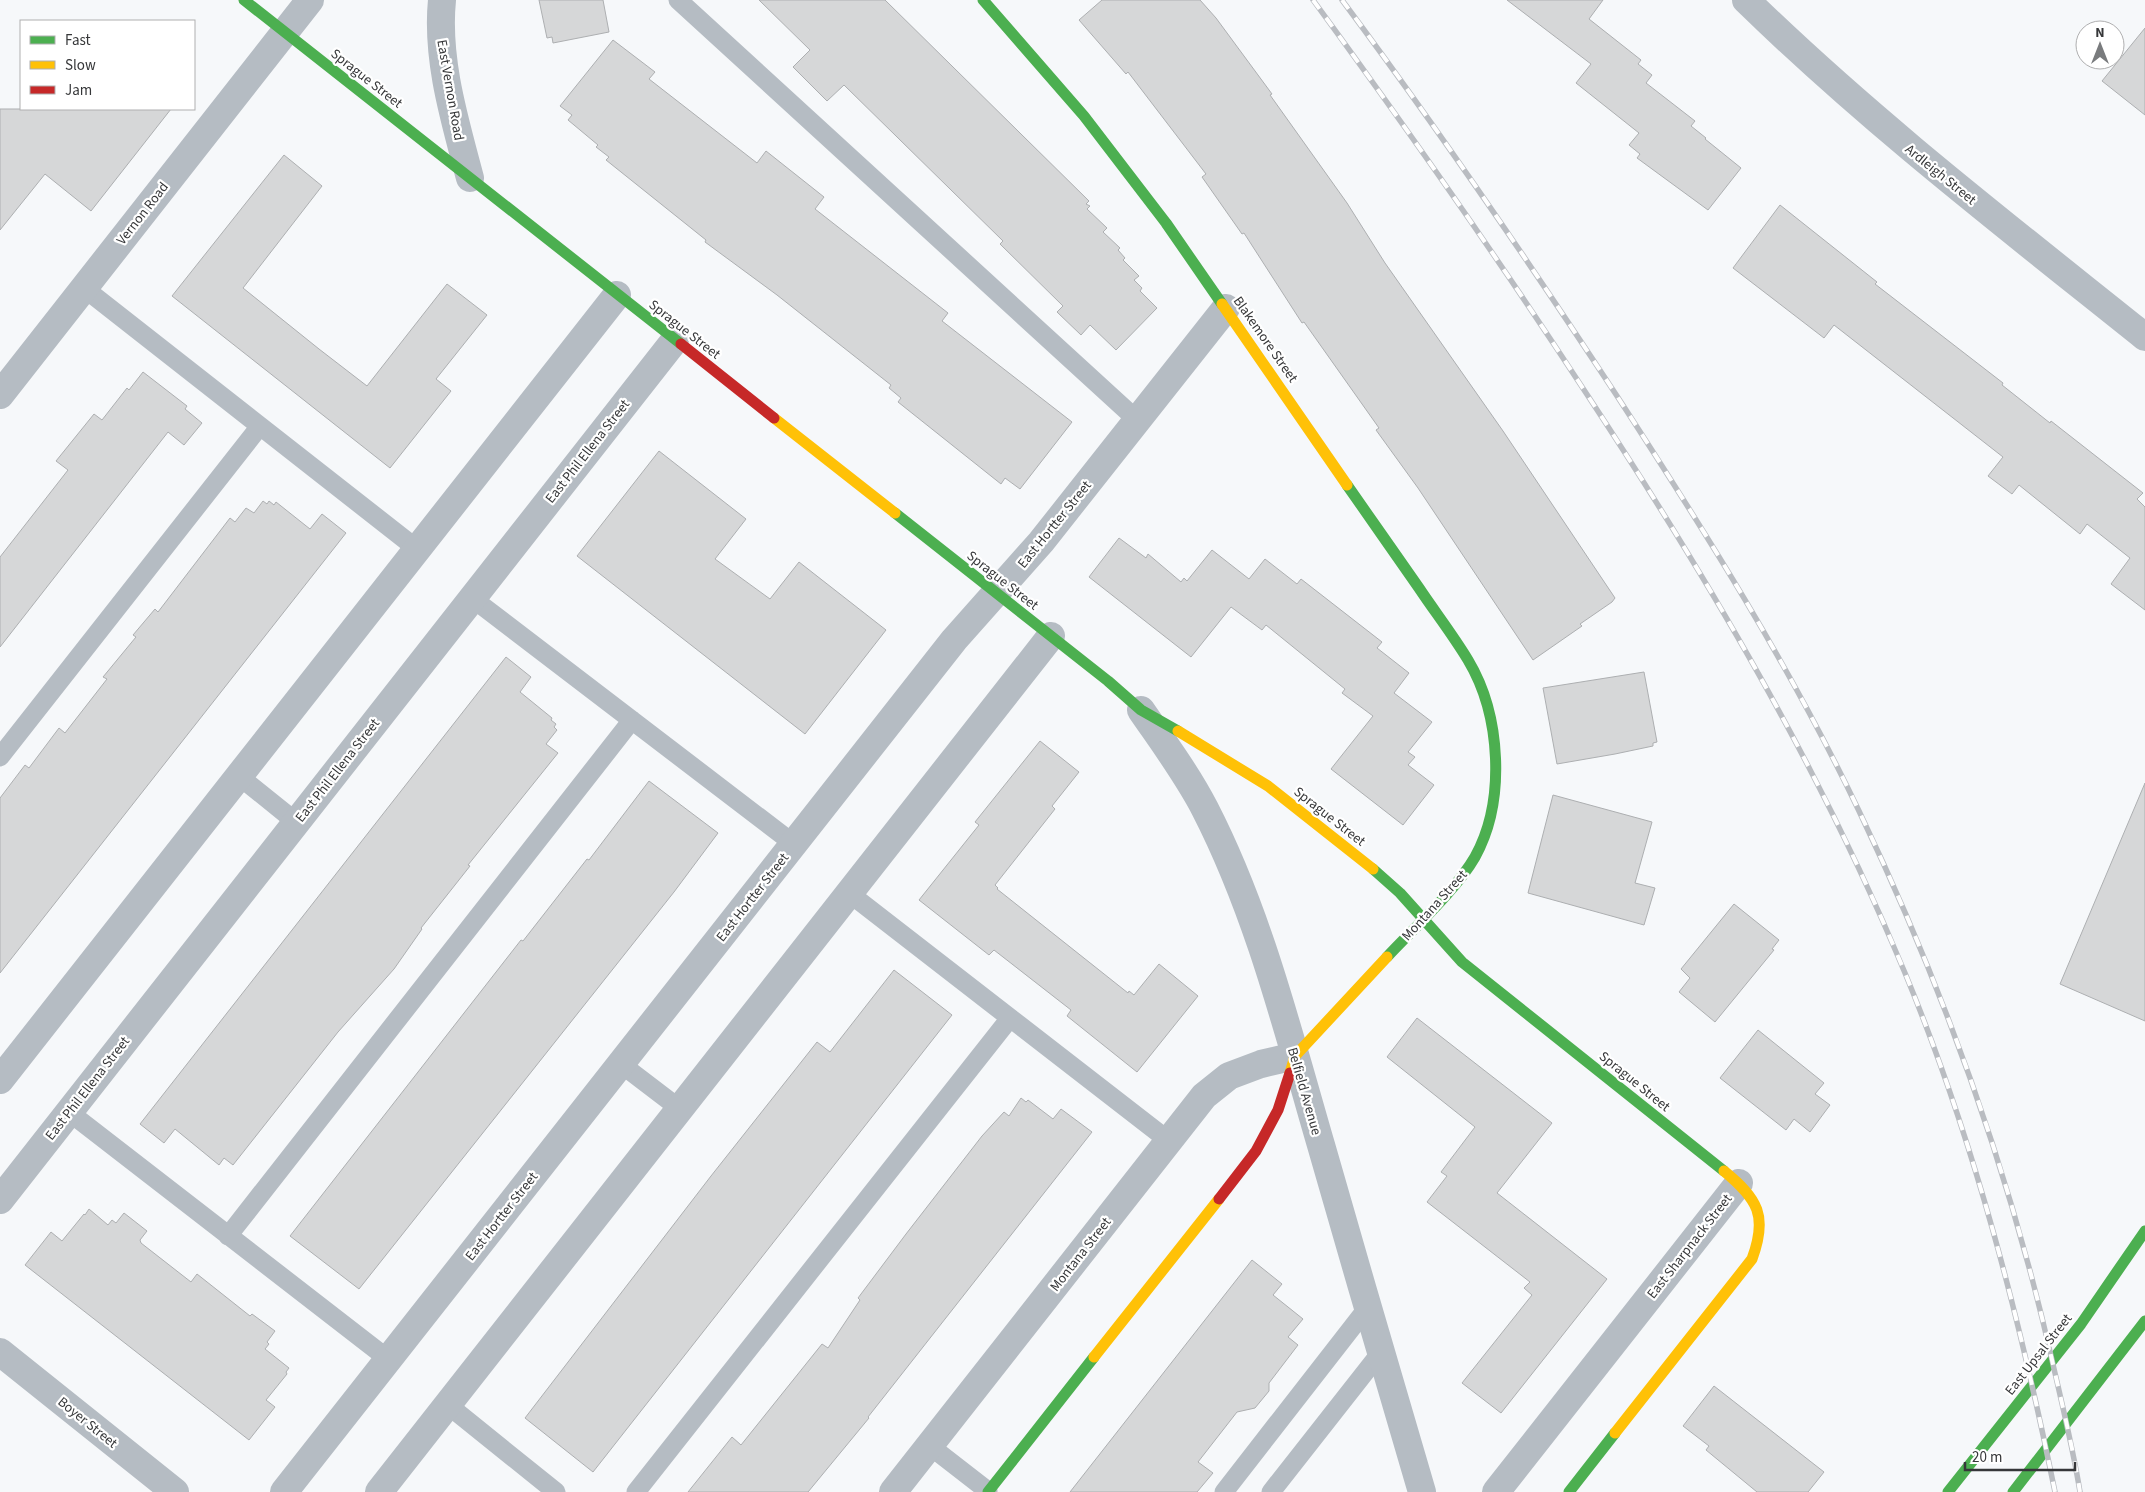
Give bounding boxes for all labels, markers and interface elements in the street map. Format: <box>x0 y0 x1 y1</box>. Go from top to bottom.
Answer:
legend <box>20 20 195 110</box>
north arrow <box>2075 20 2125 70</box>
text: N <box>2095 23 2105 43</box>
text: Fast <box>65 30 91 51</box>
street label: East Vernon Road <box>431 38 469 142</box>
street label: Sprague Street <box>326 44 407 113</box>
text: Slow <box>65 55 96 76</box>
text: Jam <box>65 80 92 101</box>
street label: Ardleigh Street <box>1900 140 1981 210</box>
street label: Vernon Road <box>112 178 174 249</box>
street label: Blakemore Street <box>1228 292 1303 387</box>
street label: Sprague Street <box>644 295 725 364</box>
street label: East Phil Ellena Street <box>541 395 635 508</box>
street label: East Hortter Street <box>1013 476 1097 573</box>
street label: Sprague Street <box>962 546 1043 615</box>
street label: East Phil Ellena Street <box>291 714 385 827</box>
street label: Sprague Street <box>1289 782 1370 851</box>
street label: East Hortter Street <box>712 849 794 946</box>
street label: Montana Street <box>1397 866 1472 946</box>
street label: East Phil Ellena Street <box>41 1032 135 1145</box>
street label: Belfield Avenue <box>1282 1045 1326 1138</box>
street label: Sprague Street <box>1595 1047 1674 1117</box>
street label: East Hortter Street <box>461 1168 543 1265</box>
street label: East Sharpnack Street <box>1642 1190 1737 1303</box>
street label: Montana Street <box>1045 1213 1116 1296</box>
street label: East Upsal Street <box>2001 1309 2077 1400</box>
street label: Boyer Street <box>53 1392 122 1453</box>
scale bar <box>1965 1440 2075 1472</box>
text: 20 m <box>1972 1447 2002 1468</box>

